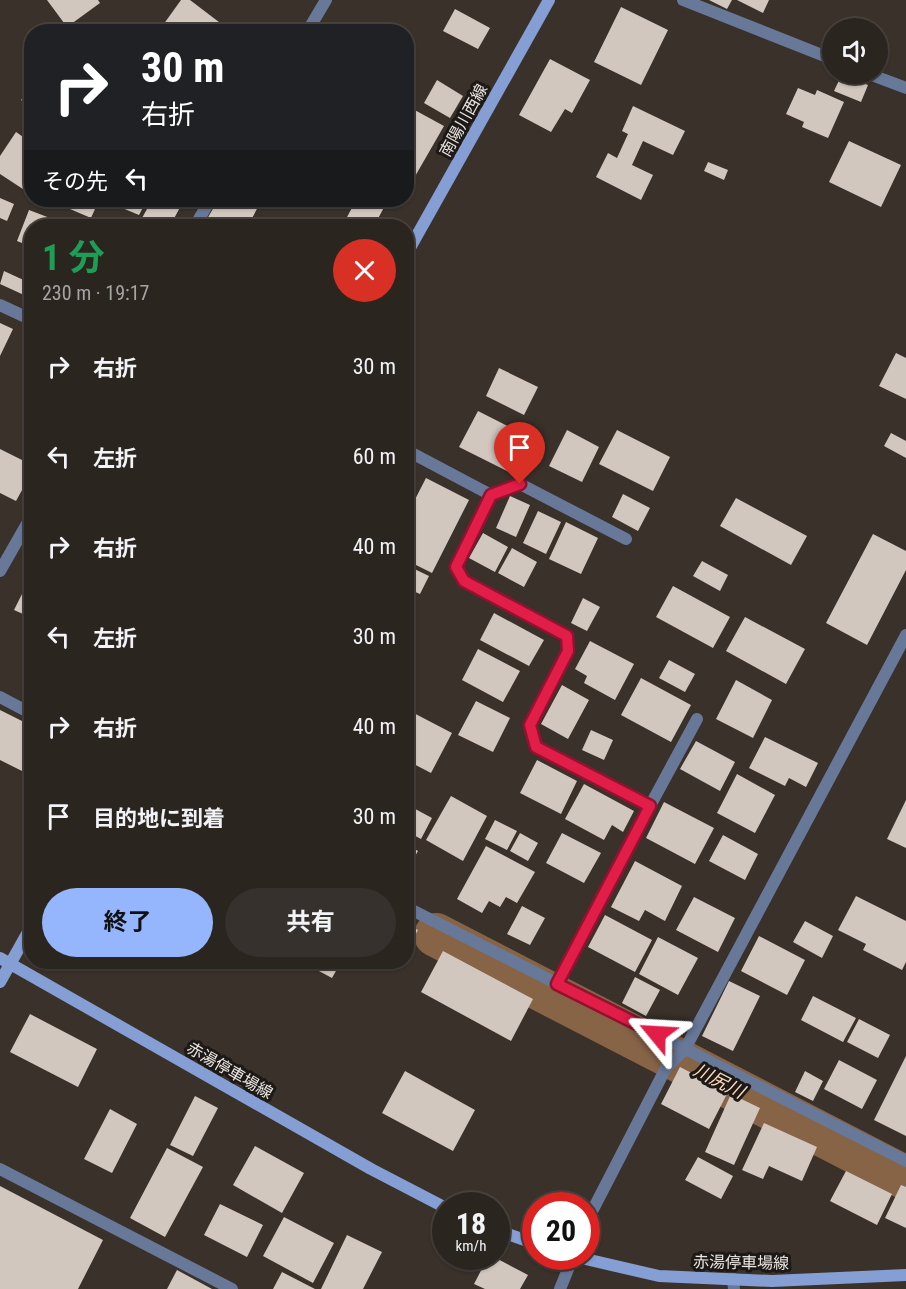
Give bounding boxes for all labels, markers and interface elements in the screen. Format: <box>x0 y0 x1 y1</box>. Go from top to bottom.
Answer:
map controls <box>822 18 888 84</box>
button: sound <box>822 18 888 84</box>
text: 30 m <box>141 43 224 92</box>
icon: right <box>42 48 120 126</box>
street label: 南陽川西線 <box>436 81 491 160</box>
text: 右折 <box>141 99 195 131</box>
icon: left <box>120 162 153 195</box>
text: その先 <box>42 169 108 194</box>
text: 1 分 <box>42 237 105 279</box>
button: close <box>333 239 396 302</box>
text: 230 m · 19:17 <box>42 281 149 305</box>
icon: right <box>42 350 75 383</box>
text: 30 m <box>353 354 396 379</box>
text: 右折 <box>93 356 137 381</box>
pin <box>494 422 545 484</box>
icon: arrive <box>503 431 536 464</box>
icon: left <box>42 440 75 473</box>
text: 60 m <box>353 444 396 469</box>
text: 左折 <box>93 446 137 471</box>
icon: right <box>42 530 75 563</box>
text: 40 m <box>353 534 396 559</box>
text: 右折 <box>93 536 137 561</box>
icon: left <box>42 620 75 653</box>
text: 30 m <box>353 624 396 649</box>
text: 左折 <box>93 626 137 651</box>
icon: right <box>42 710 75 743</box>
text: 40 m <box>353 714 396 739</box>
text: 右折 <box>93 716 137 741</box>
icon: arrive <box>42 800 75 833</box>
text: 30 m <box>353 804 396 829</box>
text: 目的地に到着 <box>93 806 225 831</box>
button: 終了 <box>42 888 213 957</box>
button: 共有 <box>225 888 396 957</box>
position arrow <box>625 1002 689 1066</box>
street label: 赤湯停車場線 <box>183 1038 276 1103</box>
water label: 川尻川 <box>690 1059 750 1103</box>
speed limit sign: 20 <box>522 1192 600 1270</box>
text: 18 <box>456 1206 486 1241</box>
text: km/h <box>456 1237 486 1255</box>
street label: 赤湯停車場線 <box>693 1252 789 1273</box>

